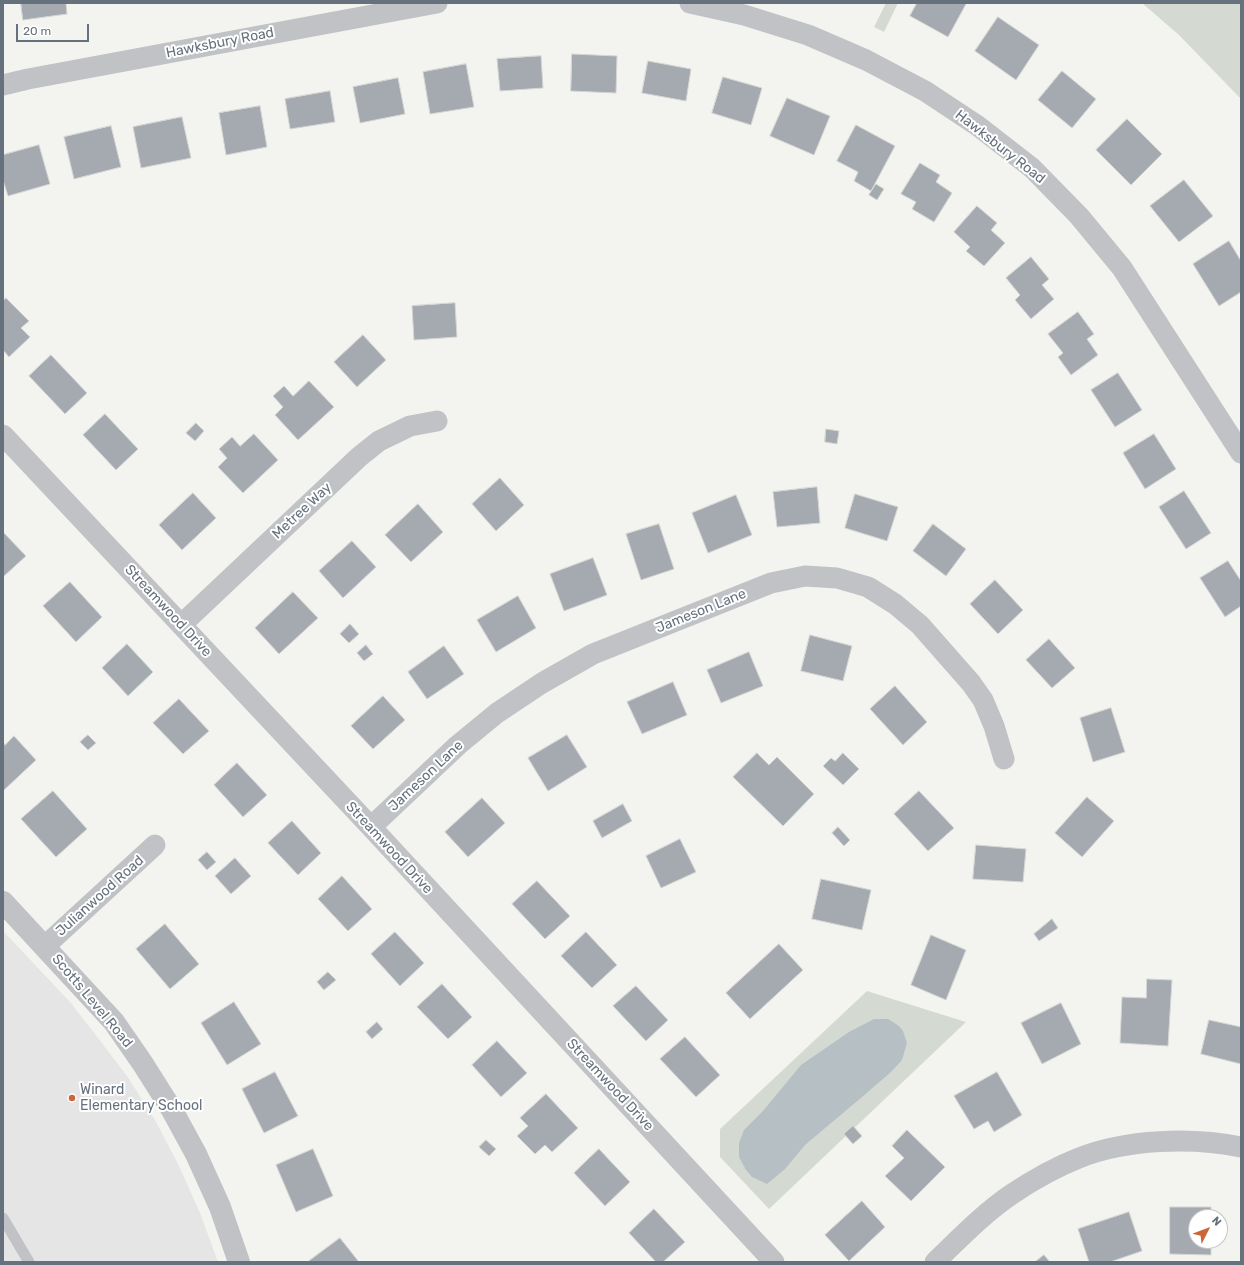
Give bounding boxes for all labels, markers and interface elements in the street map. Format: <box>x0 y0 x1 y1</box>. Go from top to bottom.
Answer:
scale bar <box>18 16 91 42</box>
text: 20 m <box>23 24 51 38</box>
street label: Hawksbury Road <box>165 24 275 62</box>
street label: Hawksbury Road <box>952 107 1048 187</box>
street label: Metree Way <box>269 479 335 543</box>
street label: Streamwood Drive <box>121 561 215 661</box>
street label: Jameson Lane <box>653 585 749 637</box>
street label: Jameson Lane <box>385 737 467 815</box>
street label: Streamwood Drive <box>342 798 436 898</box>
street label: Julianwood Road <box>53 852 147 940</box>
street label: Scotts Level Road <box>48 951 136 1051</box>
street label: Streamwood Drive <box>563 1035 657 1135</box>
place label: Winard Elementary School <box>80 1082 203 1114</box>
marker: Winard Elementary School <box>67 1093 77 1103</box>
north arrow <box>1188 1209 1228 1249</box>
text: N <box>1209 1214 1224 1229</box>

